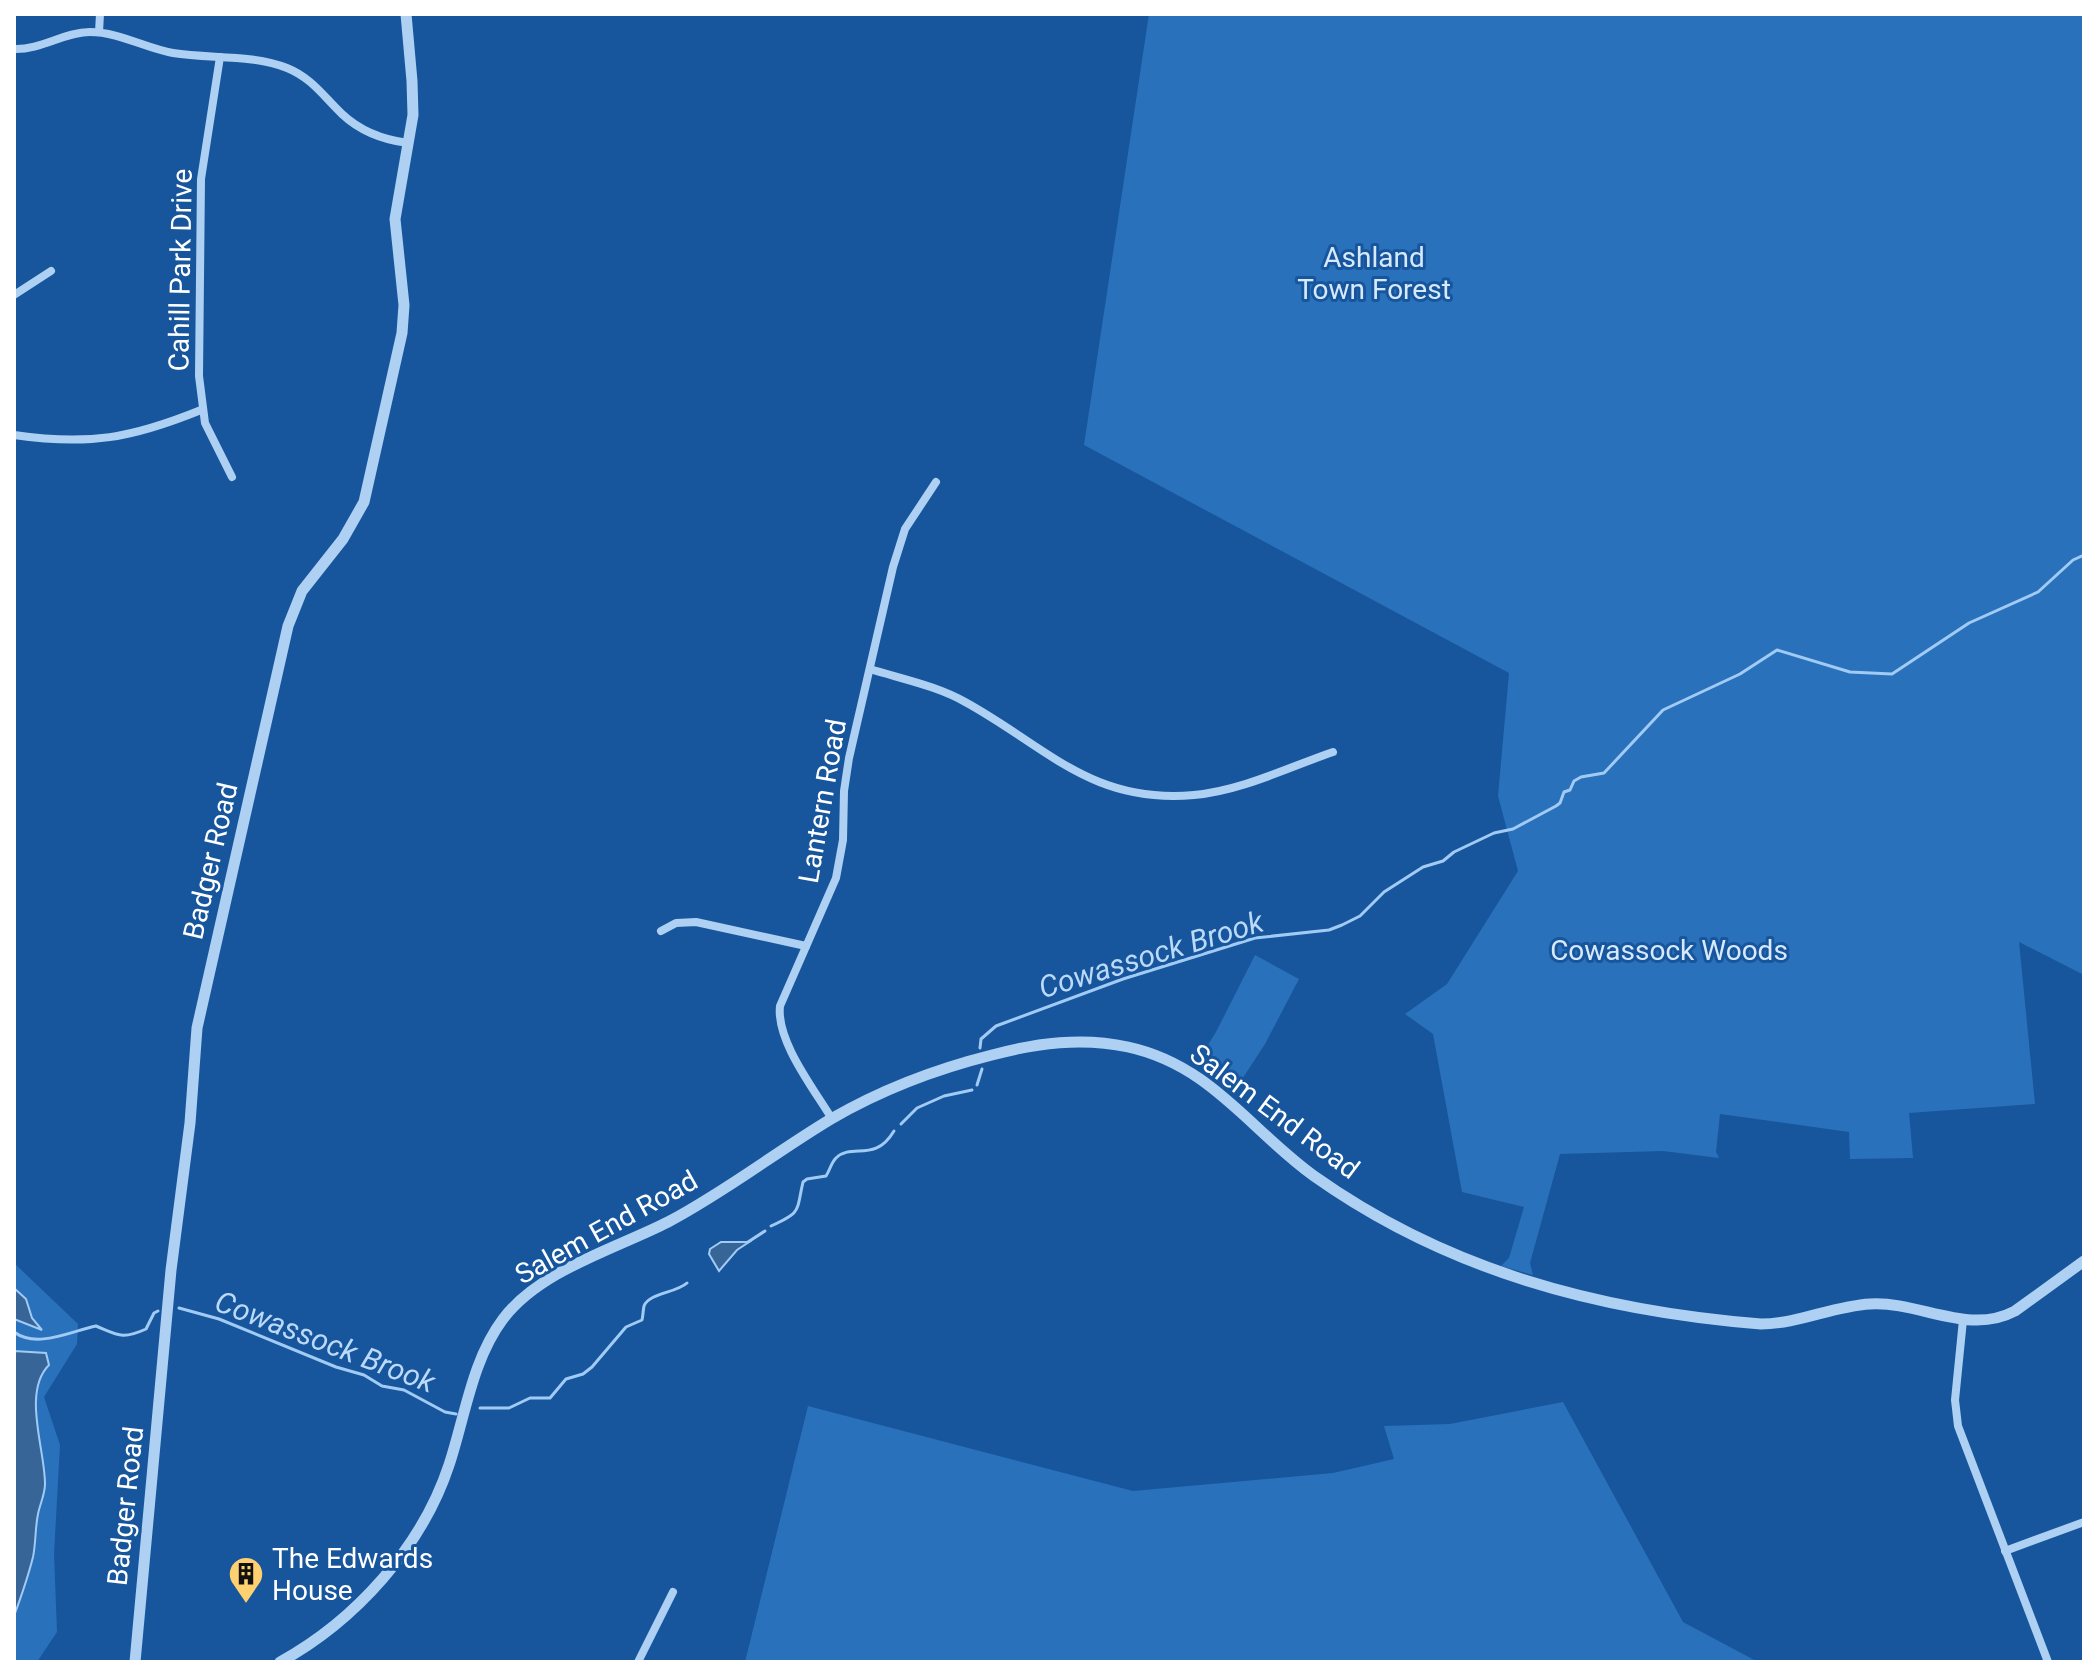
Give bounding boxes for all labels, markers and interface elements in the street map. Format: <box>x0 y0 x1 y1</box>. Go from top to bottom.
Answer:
street label: Cahill Park Drive <box>162 168 199 372</box>
park label: Ashland Town Forest <box>1297 241 1451 306</box>
street label: Lantern Road <box>792 717 853 886</box>
street label: Badger Road <box>176 780 245 943</box>
water label: Cowassock Brook <box>1034 903 1269 1005</box>
park label: Cowassock Woods <box>1550 934 1788 967</box>
street label: Salem End Road <box>1184 1037 1366 1186</box>
street label: Salem End Road <box>509 1164 703 1291</box>
water label: Cowassock Brook <box>210 1283 441 1400</box>
street label: Badger Road <box>101 1425 150 1587</box>
place label: The Edwards House <box>272 1542 433 1607</box>
building icon: The Edwards House <box>227 1555 265 1605</box>

